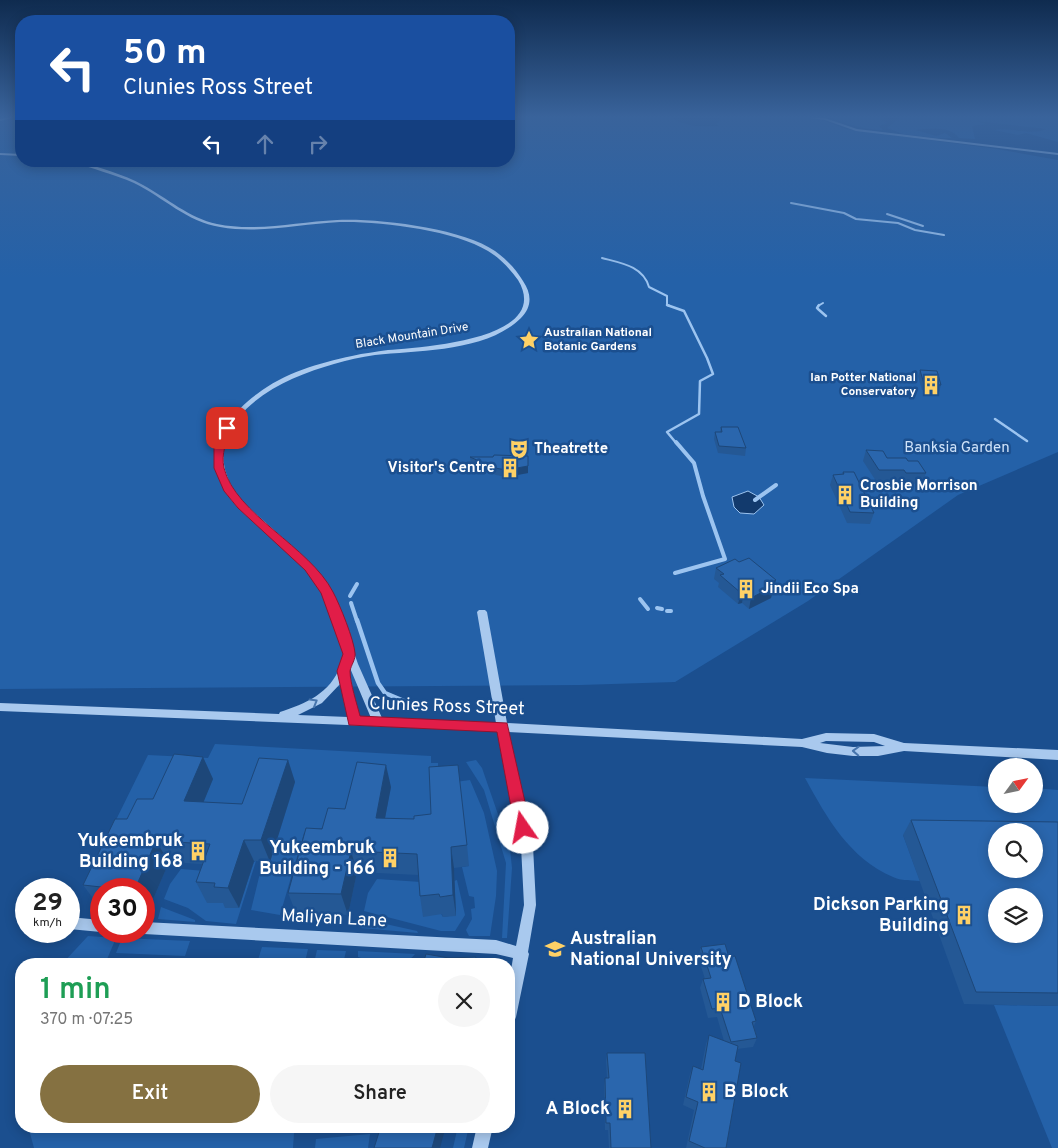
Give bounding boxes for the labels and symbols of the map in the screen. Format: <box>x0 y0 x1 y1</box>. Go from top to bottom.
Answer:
street label: Black Mountain Drive <box>354 319 470 353</box>
place label: Australian National Botanic Gardens <box>544 325 652 355</box>
place icon: Australian National Botanic Gardens <box>518 329 540 351</box>
place label: Ian Potter National Conservatory <box>810 370 916 400</box>
building icon: Ian Potter National Conservatory <box>920 374 942 396</box>
pin <box>206 407 248 449</box>
theatre icon: Theatrette <box>508 438 530 460</box>
park label: Banksia Garden <box>904 439 1010 458</box>
place label: Theatrette <box>534 440 608 459</box>
building icon: Visitor's Centre <box>499 457 521 479</box>
place label: Visitor's Centre <box>388 459 495 478</box>
place label: Crosbie Morrison Building <box>860 477 978 513</box>
building icon: Crosbie Morrison Building <box>834 484 856 506</box>
building icon: Jindii Eco Spa <box>735 578 757 600</box>
place label: Jindii Eco Spa <box>761 580 859 599</box>
street label: Clunies Ross Street <box>369 693 525 721</box>
one-way arrow <box>309 699 318 709</box>
one-way arrow <box>852 746 860 757</box>
north arrow <box>988 758 1042 812</box>
position arrow <box>496 801 548 853</box>
place label: Yukeembruk Building 168 <box>77 830 183 874</box>
place label: Yukeembruk Building - 166 <box>259 837 375 881</box>
building icon: Yukeembruk Building 168 <box>187 840 209 862</box>
building icon: Yukeembruk Building - 166 <box>379 847 401 869</box>
speed limit sign: 30 <box>90 878 155 943</box>
place label: Dickson Parking Building <box>813 894 949 938</box>
building icon: Dickson Parking Building <box>953 904 975 926</box>
street label: Maliyan Lane <box>281 905 387 933</box>
place label: Australian National University <box>570 928 732 972</box>
school or university icon: Australian National University <box>544 938 566 960</box>
building icon: D Block <box>712 991 734 1013</box>
place label: D Block <box>738 991 803 1014</box>
building icon: B Block <box>698 1081 720 1103</box>
place label: B Block <box>724 1081 789 1104</box>
place label: A Block <box>546 1098 610 1121</box>
building icon: A Block <box>614 1098 636 1120</box>

